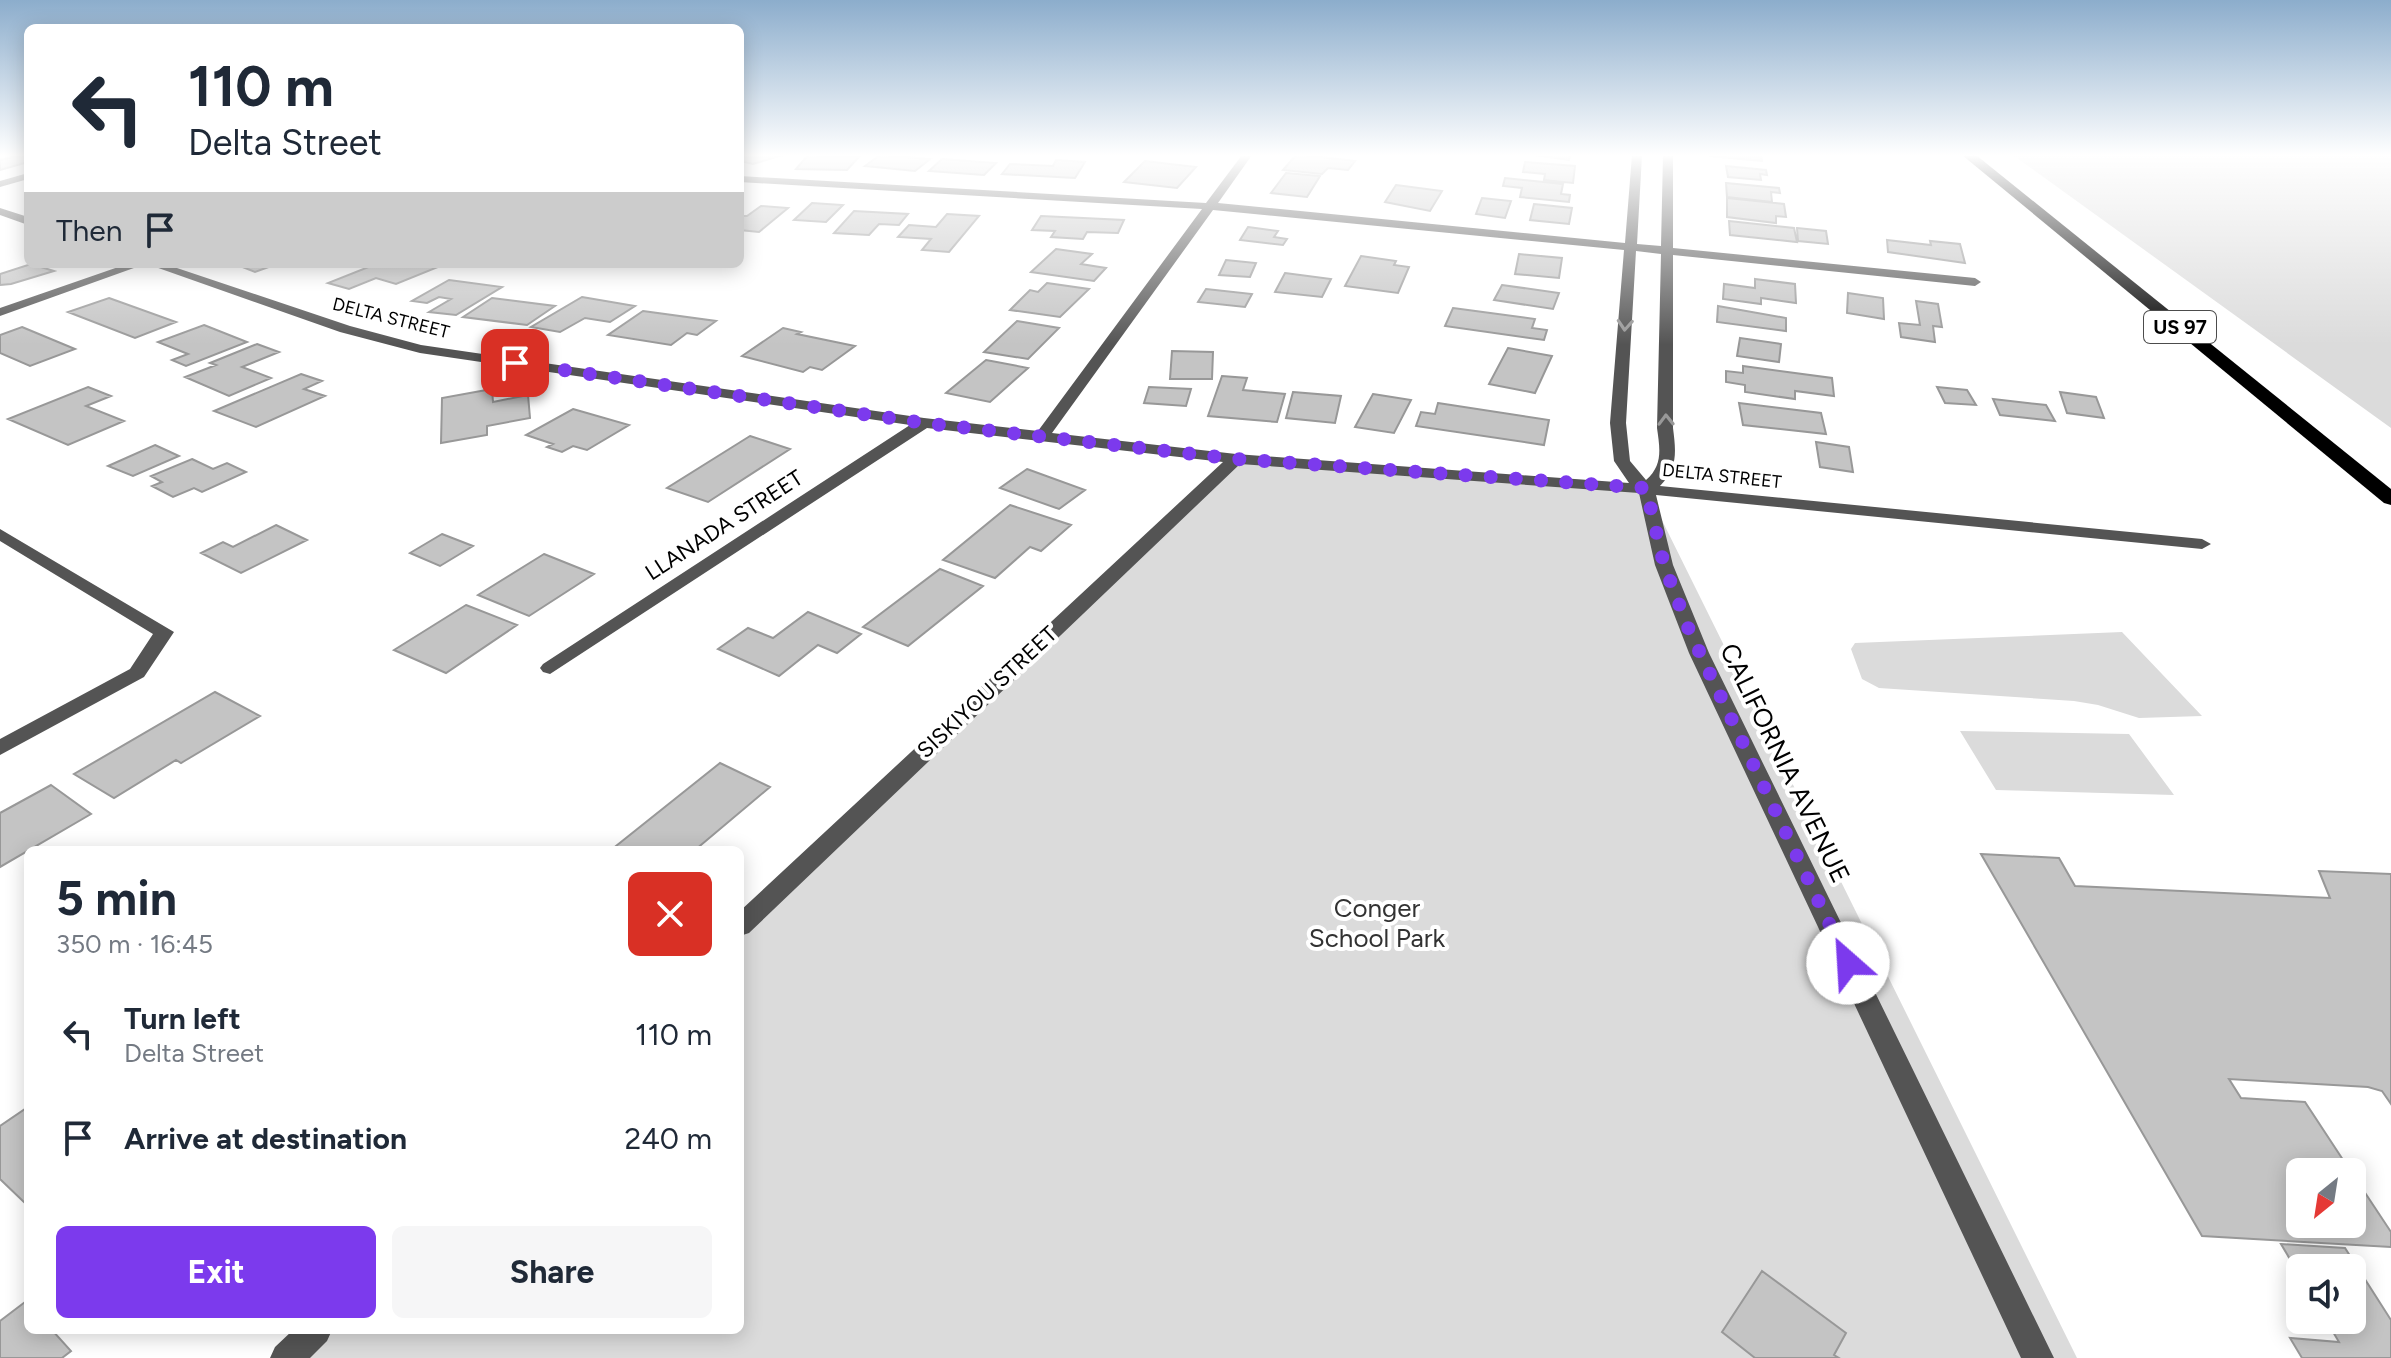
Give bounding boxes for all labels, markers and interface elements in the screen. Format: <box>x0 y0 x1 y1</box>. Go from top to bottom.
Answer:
text: 110 m <box>188 53 334 120</box>
icon: left <box>56 56 160 160</box>
text: Delta Street <box>188 121 382 164</box>
icon: arrive <box>138 208 182 252</box>
text: Then <box>56 212 122 249</box>
street label: DELTA STREET <box>330 293 452 343</box>
road number: US 97 <box>2144 311 2216 343</box>
one-way arrow <box>1617 319 1634 332</box>
pin <box>481 329 549 397</box>
icon: arrive <box>493 341 537 385</box>
one-way arrow <box>1657 413 1674 426</box>
street label: DELTA STREET <box>1661 459 1783 493</box>
street label: LLANADA STREET <box>640 464 808 586</box>
street label: SISKIYOU STREET <box>911 620 1063 764</box>
street label: CALIFORNIA AVENUE <box>1713 638 1857 888</box>
text: 5 min <box>56 869 177 927</box>
button: close <box>628 872 712 956</box>
park label: Conger School Park <box>1309 892 1446 954</box>
position arrow <box>1806 921 1890 1005</box>
text: 350 m · 16:45 <box>56 928 213 960</box>
text: Turn left <box>124 1000 241 1037</box>
icon: left <box>56 1012 100 1056</box>
text: 110 m <box>635 1016 712 1053</box>
text: Delta Street <box>124 1037 264 1069</box>
icon: arrive <box>56 1116 100 1160</box>
text: Arrive at destination <box>124 1120 407 1157</box>
text: 240 m <box>624 1120 712 1157</box>
north arrow <box>2286 1158 2366 1238</box>
map controls <box>2286 1158 2366 1334</box>
button: Exit <box>56 1226 376 1318</box>
button: Share <box>392 1226 712 1318</box>
button: sound <box>2286 1254 2366 1334</box>

